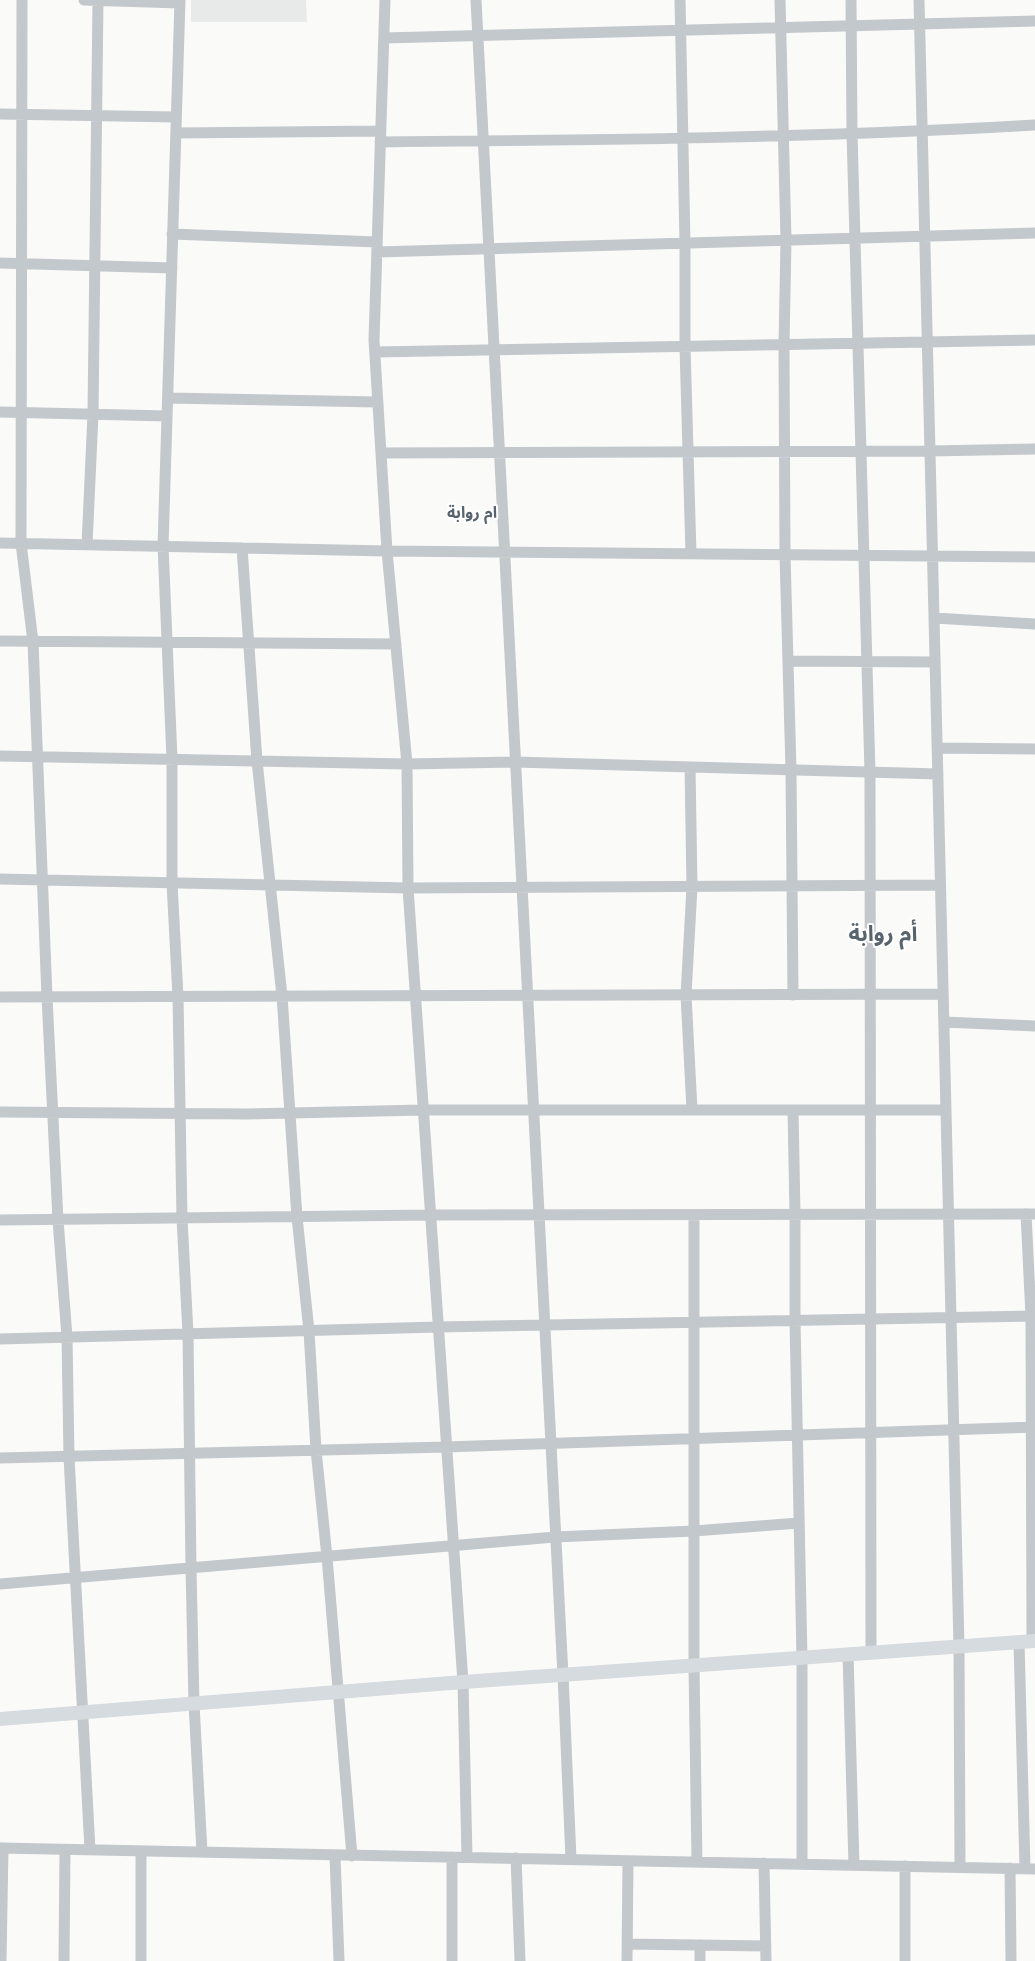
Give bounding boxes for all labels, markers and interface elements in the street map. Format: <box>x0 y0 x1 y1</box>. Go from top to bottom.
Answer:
district label: ام روابة <box>447 504 497 524</box>
district label: أم روابة <box>849 922 917 948</box>

